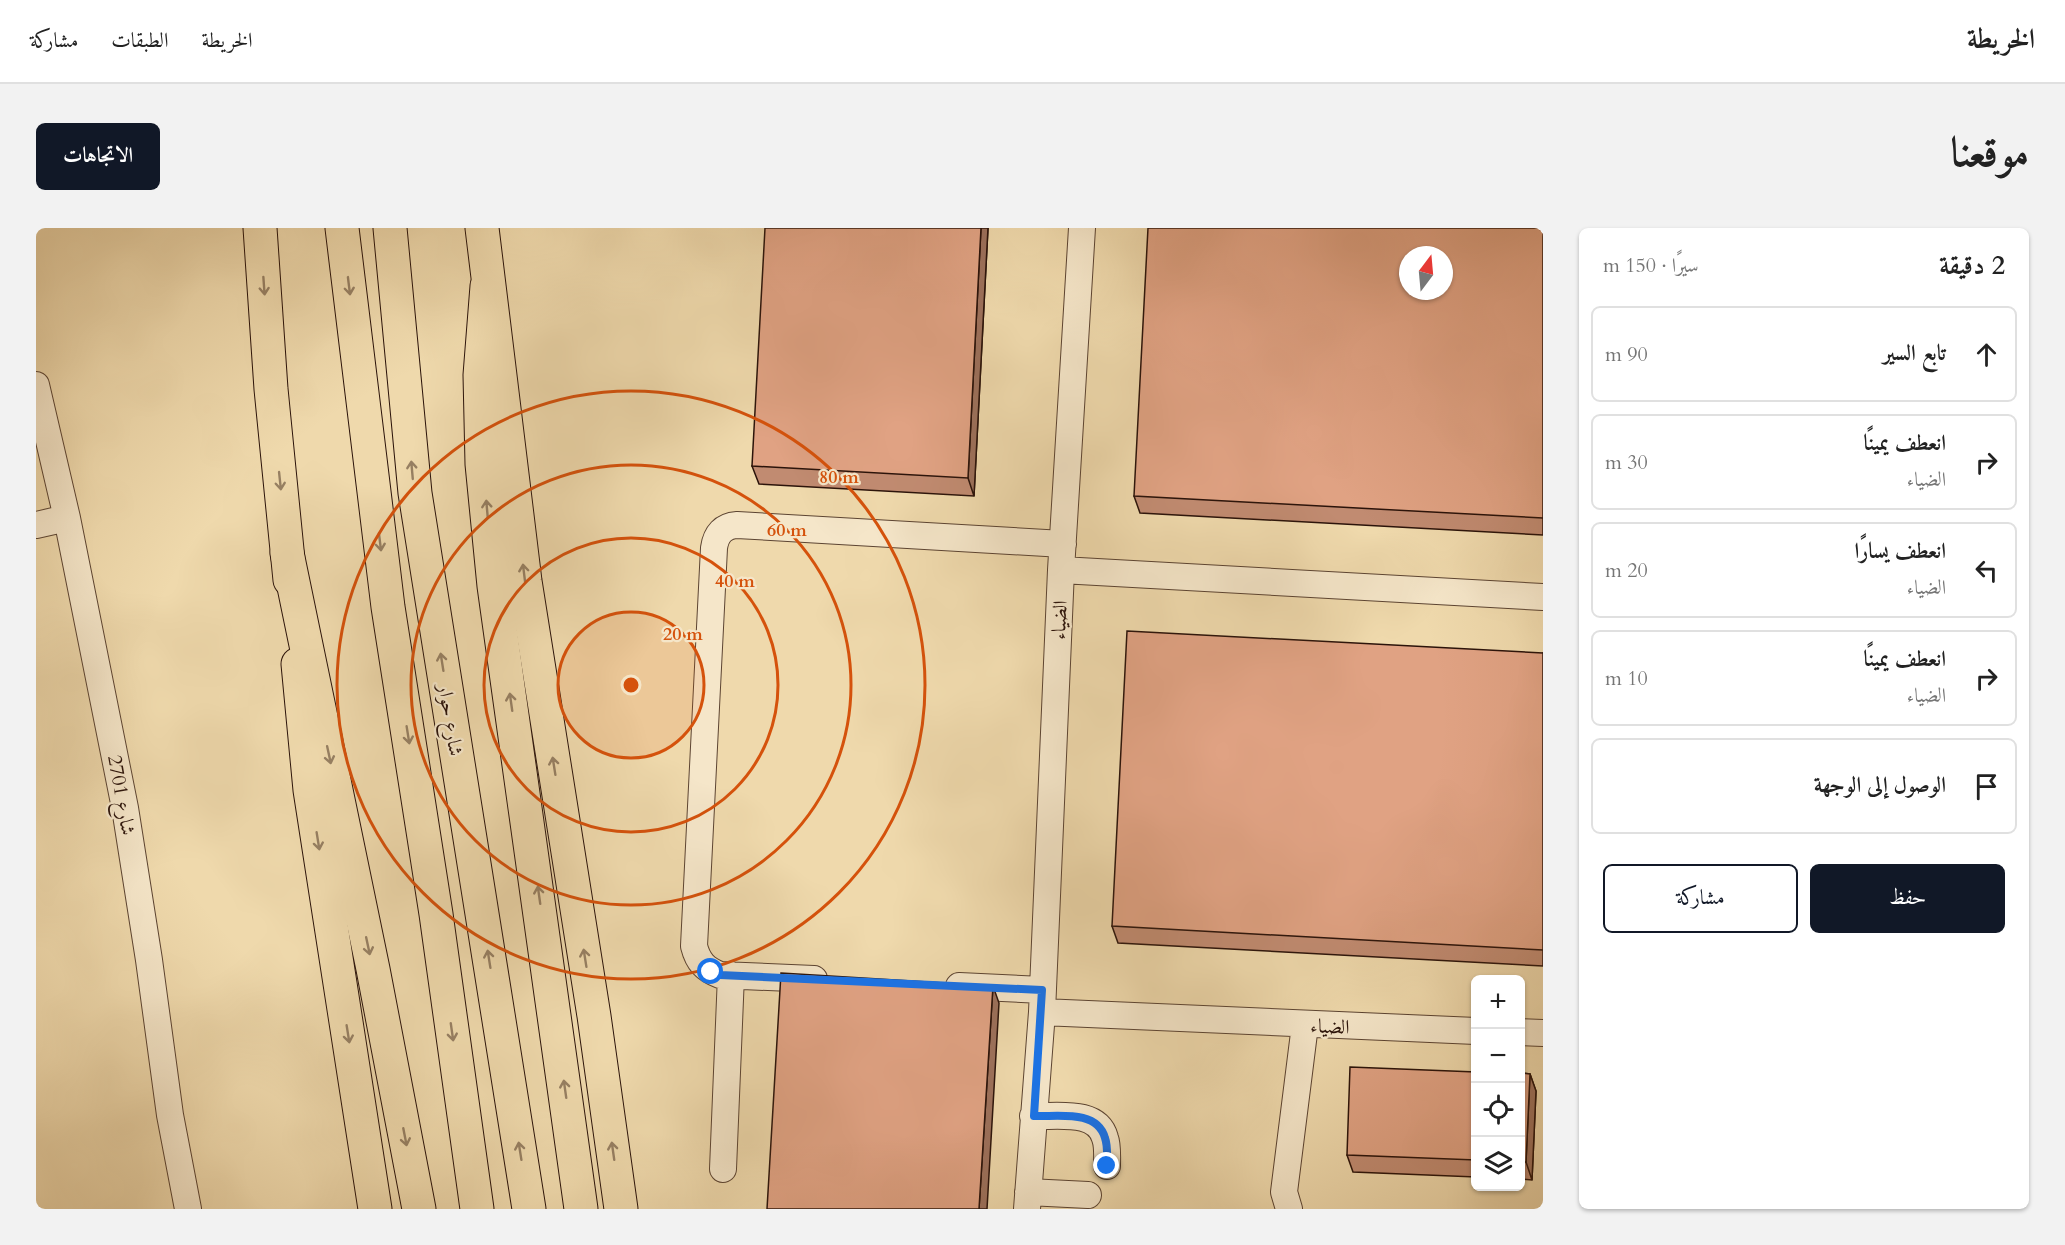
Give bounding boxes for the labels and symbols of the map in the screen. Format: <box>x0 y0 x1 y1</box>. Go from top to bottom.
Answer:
north arrow <box>1399 246 1453 300</box>
one-way arrow <box>259 276 270 296</box>
one-way arrow <box>344 276 355 295</box>
one-way arrow <box>406 460 417 480</box>
text: 80 m <box>819 465 859 490</box>
one-way arrow <box>275 470 286 490</box>
one-way arrow <box>481 500 492 519</box>
text: 60 m <box>767 518 807 543</box>
one-way arrow <box>375 532 386 552</box>
one-way arrow <box>518 564 529 583</box>
text: 40 m <box>715 569 755 594</box>
street label: الضياء <box>1045 600 1074 640</box>
text: 20 m <box>663 622 703 647</box>
one-way arrow <box>436 653 447 673</box>
centre of rings <box>621 675 641 695</box>
street label: شارع حوار <box>427 680 470 759</box>
one-way arrow <box>505 693 516 713</box>
one-way arrow <box>403 725 414 745</box>
one-way arrow <box>324 744 335 764</box>
street label: شارع 2701 <box>97 753 142 838</box>
one-way arrow <box>549 756 560 776</box>
one-way arrow <box>312 831 323 850</box>
one-way arrow <box>533 886 544 906</box>
one-way arrow <box>363 935 374 955</box>
one-way arrow <box>483 949 494 969</box>
one-way arrow <box>579 949 590 968</box>
route start <box>697 958 723 984</box>
street label: الضياء <box>1310 1012 1350 1041</box>
one-way arrow <box>447 1021 458 1041</box>
one-way arrow <box>342 1023 353 1043</box>
one-way arrow <box>560 1079 571 1099</box>
one-way arrow <box>400 1127 411 1146</box>
one-way arrow <box>514 1142 525 1162</box>
one-way arrow <box>607 1142 618 1161</box>
route end <box>1093 1152 1119 1178</box>

